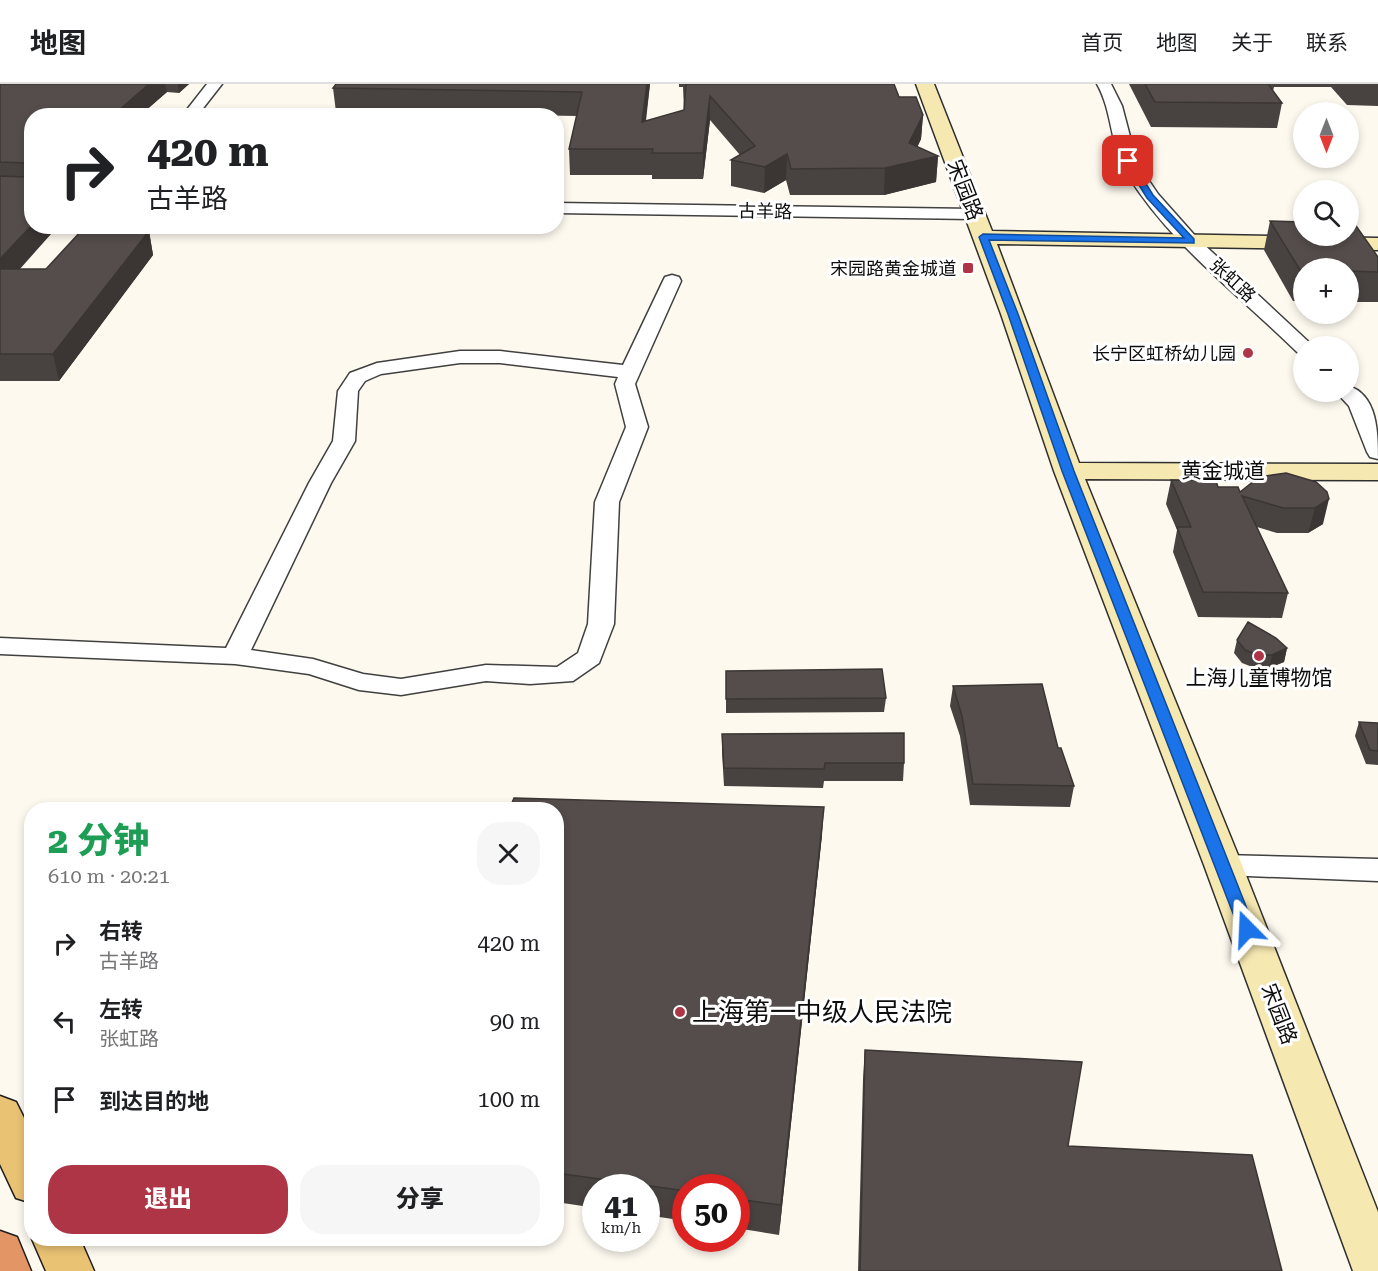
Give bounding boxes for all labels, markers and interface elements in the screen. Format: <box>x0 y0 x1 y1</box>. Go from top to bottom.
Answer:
text: 地图 <box>30 27 86 60</box>
text: 首页 <box>1081 31 1123 55</box>
text: 地图 <box>1156 31 1198 55</box>
text: 关于 <box>1231 31 1273 55</box>
text: 联系 <box>1306 31 1348 55</box>
north arrow <box>1293 102 1359 168</box>
map controls <box>1293 102 1359 402</box>
text: 420 m <box>147 127 269 176</box>
icon: right <box>48 132 126 210</box>
pin <box>1102 135 1153 186</box>
icon: arrive <box>1111 144 1144 177</box>
street label: 宋园路 <box>943 156 987 224</box>
button: search <box>1293 180 1359 246</box>
text: 古羊路 <box>147 183 228 215</box>
street label: 古羊路 <box>738 200 792 222</box>
street label: 张虹路 <box>1206 254 1260 306</box>
place label: 宋园路黄金城道 <box>830 258 956 279</box>
button: + <box>1293 258 1359 324</box>
marker: 宋园路黄金城道 <box>961 261 975 275</box>
button: − <box>1293 336 1359 402</box>
place label: 长宁区虹桥幼儿园 <box>1092 343 1236 364</box>
marker: 长宁区虹桥幼儿园 <box>1241 346 1255 360</box>
street label: 黄金城道 <box>1181 459 1265 483</box>
marker: 上海儿童博物馆 <box>1252 649 1266 663</box>
place label: 上海儿童博物馆 <box>1186 666 1333 690</box>
text: 2 分钟 <box>48 820 149 862</box>
button: close <box>477 822 540 885</box>
text: 610 m · 20:21 <box>48 864 170 888</box>
position arrow <box>1215 897 1279 961</box>
text: 右转 <box>99 919 143 944</box>
icon: right <box>48 927 81 960</box>
text: 420 m <box>477 931 540 956</box>
text: 古羊路 <box>99 949 159 973</box>
street label: 宋园路 <box>1257 980 1301 1048</box>
text: 左转 <box>99 997 143 1022</box>
place label: 上海第一中级人民法院 <box>692 997 952 1027</box>
icon: left <box>48 1005 81 1038</box>
marker: 上海第一中级人民法院 <box>673 1005 687 1019</box>
text: 90 m <box>490 1009 540 1034</box>
text: 张虹路 <box>99 1027 159 1051</box>
icon: arrive <box>48 1083 81 1116</box>
text: 100 m <box>477 1087 540 1112</box>
text: 到达目的地 <box>99 1089 209 1114</box>
button: 退出 <box>48 1165 288 1234</box>
button: 分享 <box>300 1165 540 1234</box>
speed limit sign: 50 <box>672 1174 750 1252</box>
text: 41 <box>604 1188 638 1223</box>
text: km/h <box>601 1219 641 1237</box>

